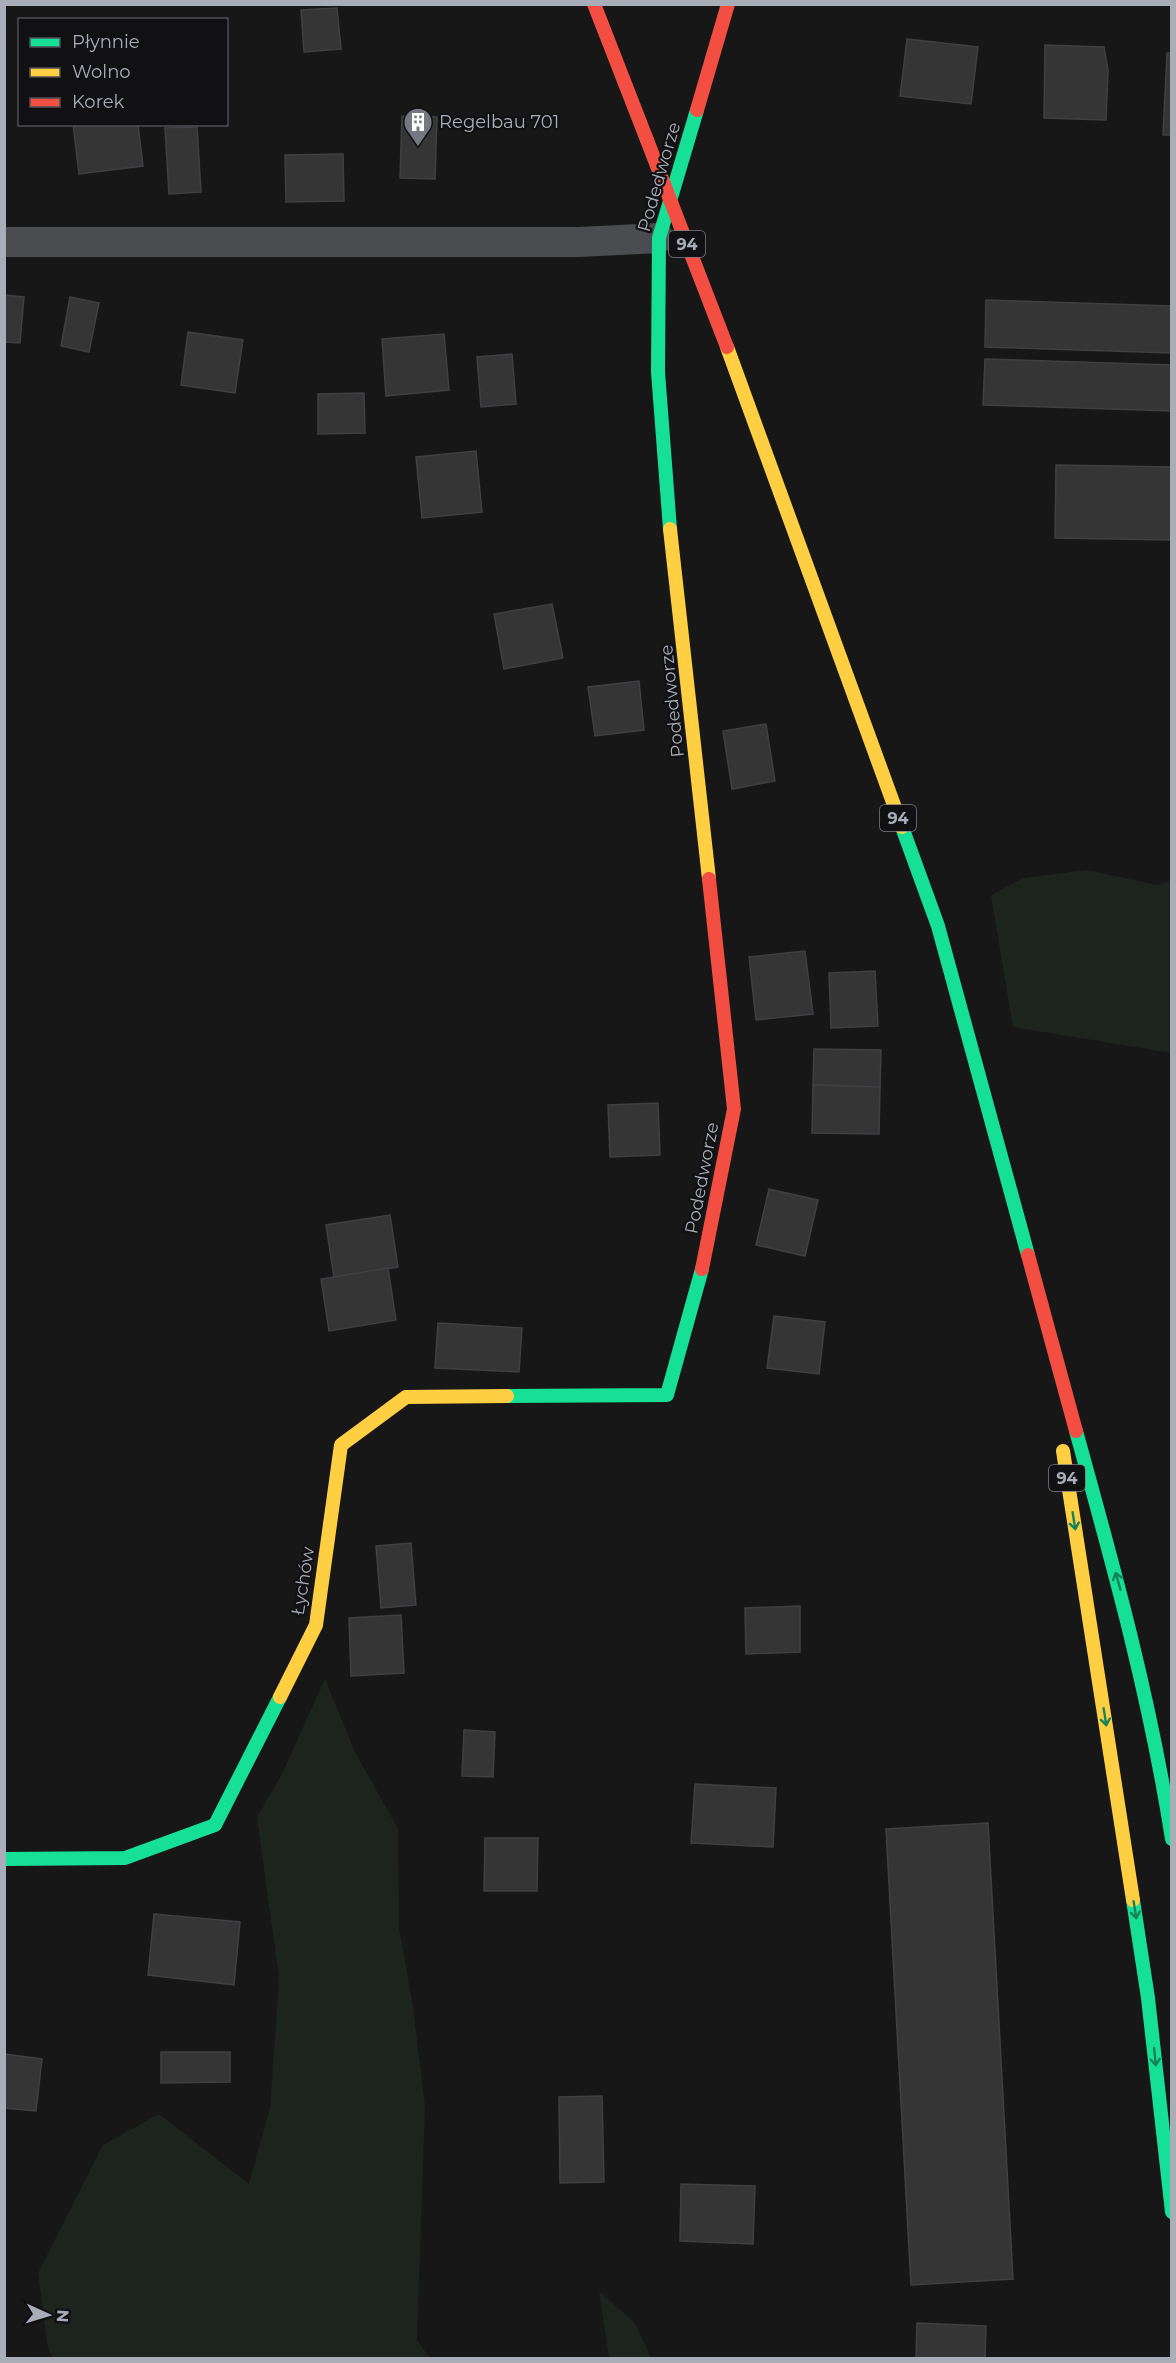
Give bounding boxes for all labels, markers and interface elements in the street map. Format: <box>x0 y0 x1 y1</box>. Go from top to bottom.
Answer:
legend <box>18 18 228 126</box>
text: Płynnie <box>72 31 140 53</box>
text: Wolno <box>72 61 131 83</box>
text: Korek <box>72 91 125 113</box>
building icon: Regelbau 701 <box>402 106 434 148</box>
place label: Regelbau 701 <box>439 111 559 133</box>
street label: Podedworze <box>633 119 685 234</box>
road number: 94 <box>669 231 705 257</box>
street label: Podedworze <box>655 643 689 758</box>
road number: 94 <box>880 805 916 831</box>
street label: Podedworze <box>680 1120 724 1236</box>
road number: 94 <box>1049 1465 1085 1491</box>
one-way arrow <box>1069 1511 1080 1531</box>
street label: Łychów <box>287 1545 319 1617</box>
one-way arrow <box>1112 1571 1123 1590</box>
one-way arrow <box>1099 1707 1110 1726</box>
one-way arrow <box>1129 1899 1140 1919</box>
one-way arrow <box>1150 2046 1161 2066</box>
north arrow <box>18 2285 78 2345</box>
text: N <box>53 2309 72 2323</box>

